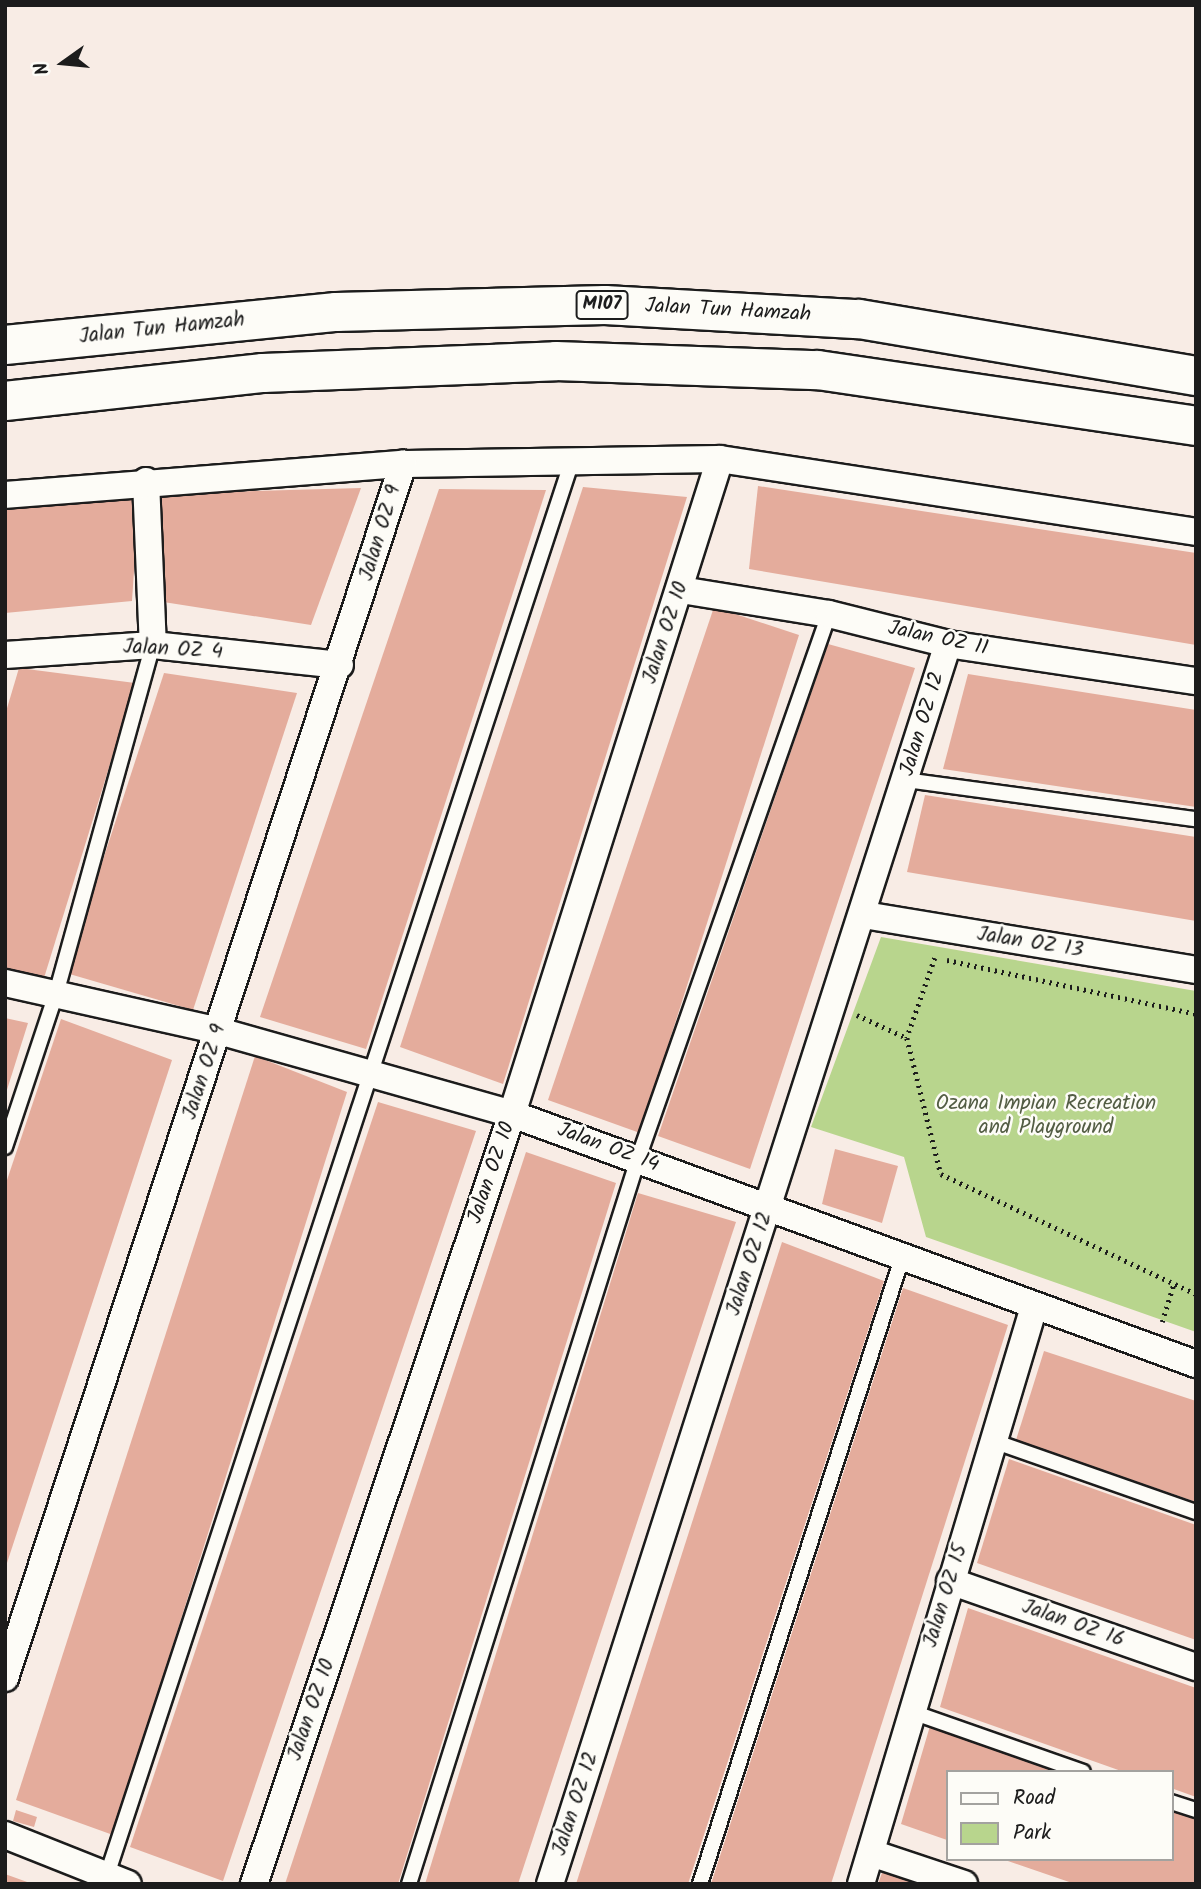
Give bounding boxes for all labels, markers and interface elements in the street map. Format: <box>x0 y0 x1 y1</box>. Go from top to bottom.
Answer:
north arrow <box>28 28 98 98</box>
text: N <box>27 59 59 78</box>
road number: M107 <box>574 290 630 320</box>
street label: Jalan Tun Hamzah <box>644 294 812 328</box>
street label: Jalan Tun Hamzah <box>78 308 246 350</box>
street label: Jalan OZ 9 <box>355 482 407 584</box>
street label: Jalan OZ 10 <box>638 579 694 687</box>
street label: Jalan OZ 11 <box>886 616 990 662</box>
street label: Jalan OZ 4 <box>122 635 224 665</box>
street label: Jalan OZ 12 <box>895 669 951 779</box>
street label: Jalan OZ 13 <box>975 922 1085 964</box>
street label: Jalan OZ 9 <box>178 1021 232 1123</box>
park label: Ozana Impian Recreation and Playground <box>936 1091 1156 1141</box>
street label: Jalan OZ 14 <box>554 1118 662 1178</box>
street label: Jalan OZ 10 <box>463 1119 521 1227</box>
street label: Jalan OZ 12 <box>721 1209 779 1319</box>
street label: Jalan OZ 15 <box>918 1541 974 1651</box>
street label: Jalan OZ 16 <box>1018 1595 1128 1653</box>
street label: Jalan OZ 10 <box>283 1656 341 1764</box>
street label: Jalan OZ 12 <box>547 1749 605 1859</box>
legend <box>946 1770 1173 1861</box>
text: Road <box>1013 1782 1055 1815</box>
text: Park <box>1013 1817 1051 1850</box>

